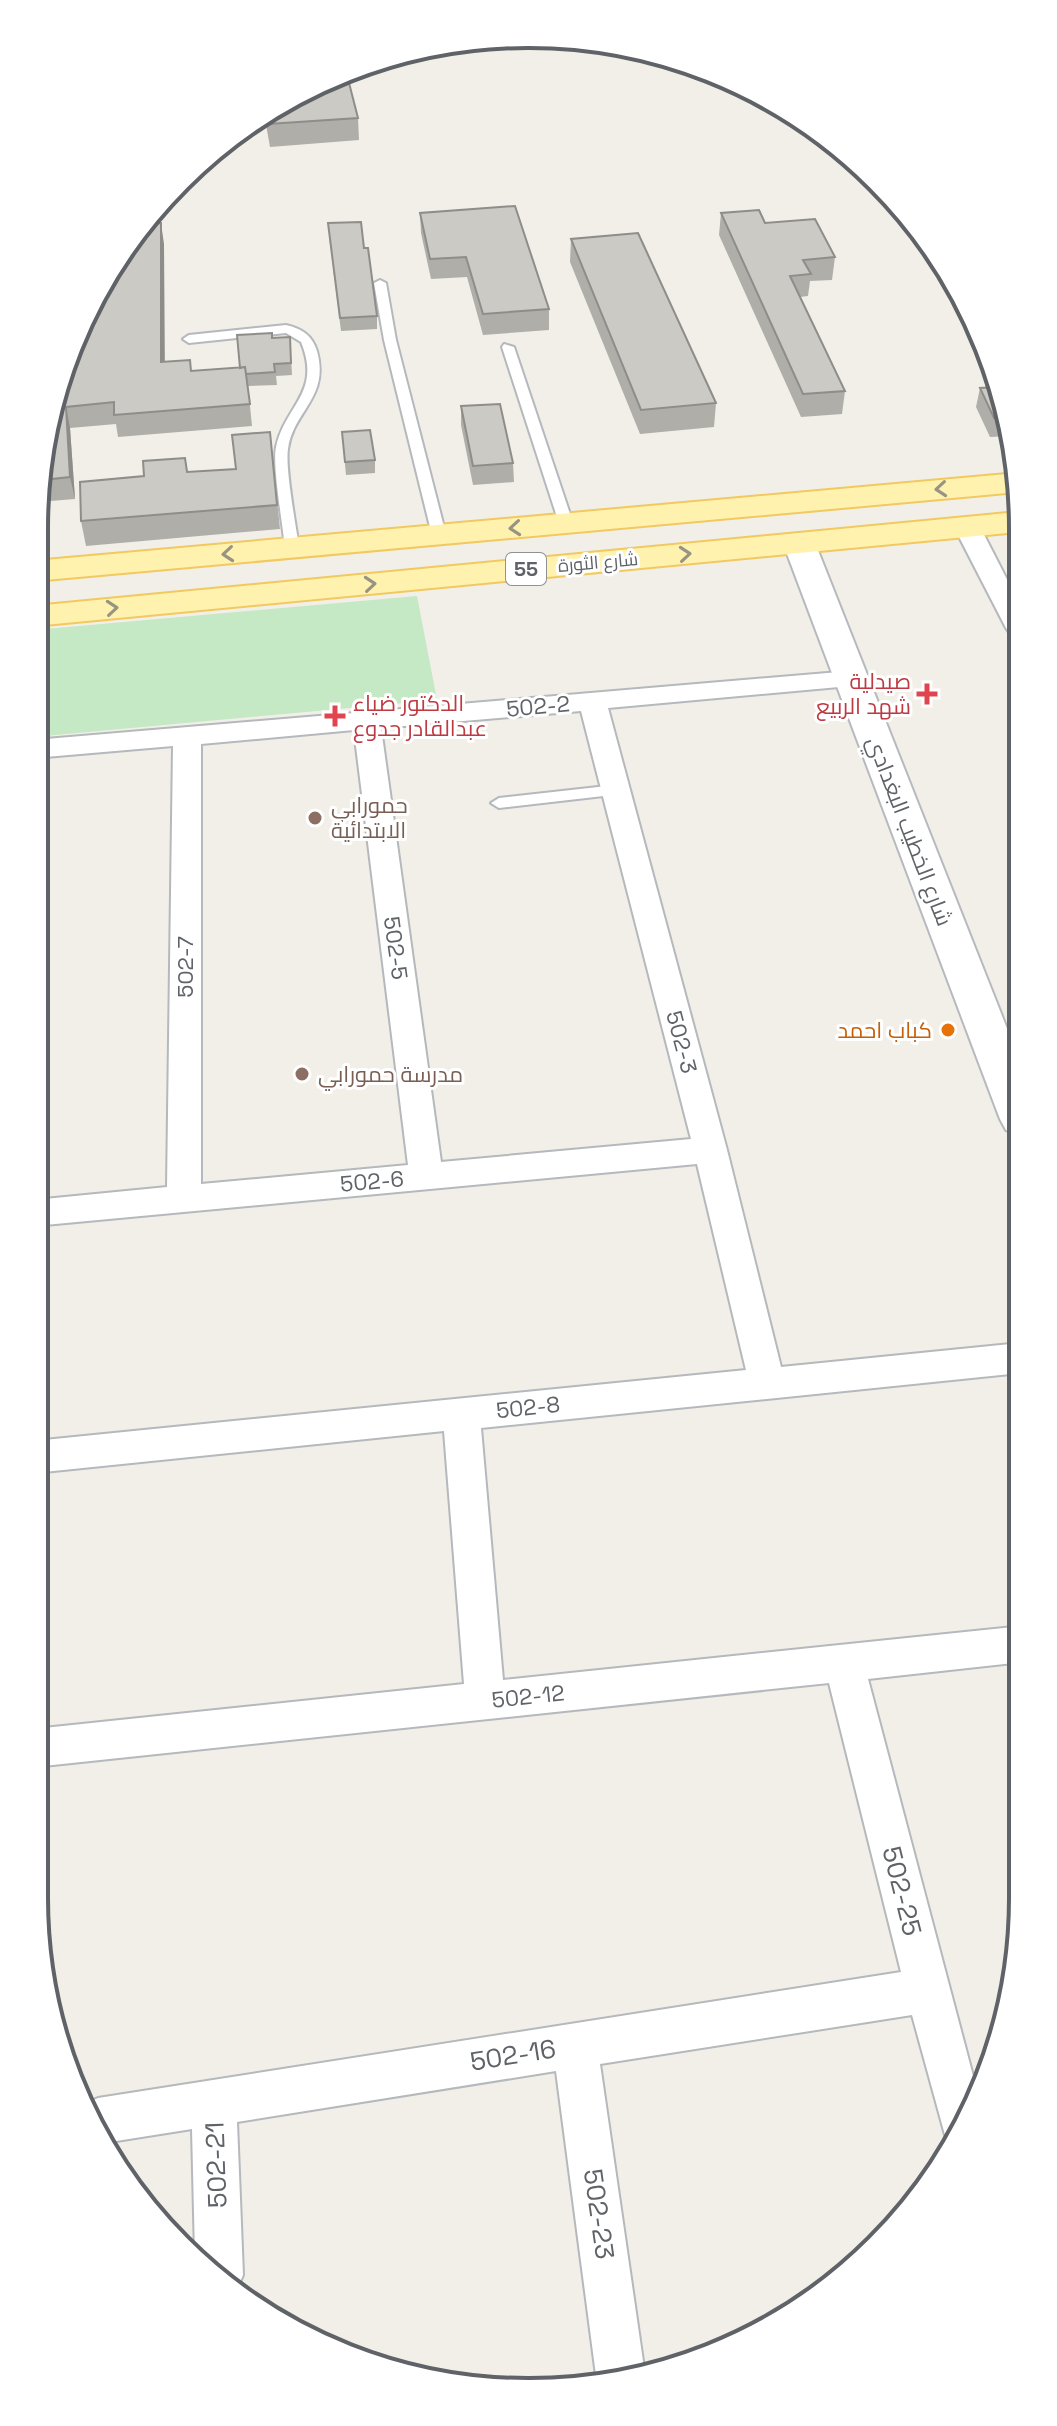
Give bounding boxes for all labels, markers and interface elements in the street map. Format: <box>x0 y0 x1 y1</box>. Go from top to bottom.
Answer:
one-way arrow <box>934 480 947 497</box>
one-way arrow <box>508 519 521 536</box>
one-way arrow <box>221 545 234 562</box>
one-way arrow <box>679 545 692 562</box>
street label: شارع الثورة <box>557 547 639 578</box>
road number: 55 <box>506 553 546 585</box>
one-way arrow <box>364 575 377 592</box>
one-way arrow <box>106 600 119 617</box>
place label: صيدلية شهد الربيع <box>816 667 911 721</box>
marker: صيدلية شهد الربيع <box>918 685 936 703</box>
place label: الدكتور ضياء عبدالقادر جدوع <box>353 689 487 743</box>
street label: 502-2 <box>505 689 571 723</box>
marker: الدكتور ضياء عبدالقادر جدوع <box>324 705 346 727</box>
street label: شارع الخطيب البغدادي <box>858 732 959 931</box>
place label: حمورابي الابتدائية <box>331 791 408 844</box>
marker: حمورابي الابتدائية <box>306 809 324 827</box>
street label: 502-5 <box>378 915 414 981</box>
street label: 502-7 <box>171 936 199 998</box>
street label: 502-3 <box>660 1008 704 1076</box>
place label: كباب احمد <box>838 1016 932 1044</box>
marker: كباب احمد <box>939 1021 957 1039</box>
place label: مدرسة حمورابي <box>318 1060 463 1091</box>
marker: مدرسة حمورابي <box>293 1065 311 1083</box>
street label: 502-6 <box>339 1164 405 1198</box>
street label: 502-8 <box>495 1390 561 1424</box>
street label: 502-12 <box>490 1678 566 1714</box>
street label: 502-25 <box>875 1843 929 1939</box>
street label: 502-16 <box>468 2031 558 2079</box>
street label: 502-21 <box>198 2121 234 2209</box>
street label: 502-23 <box>576 2167 622 2261</box>

